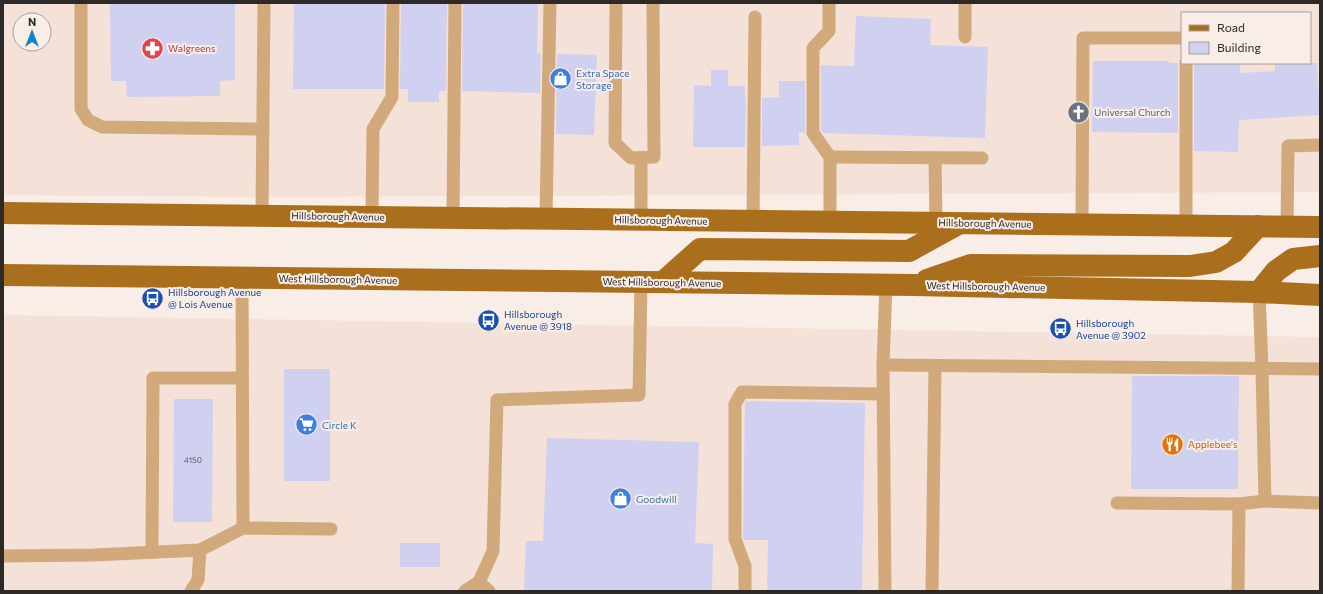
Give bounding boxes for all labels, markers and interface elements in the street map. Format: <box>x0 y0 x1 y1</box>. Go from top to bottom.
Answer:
north arrow <box>12 12 52 52</box>
legend <box>1181 12 1311 64</box>
text: N <box>28 15 36 28</box>
text: Road <box>1217 20 1245 34</box>
pharmacy icon: Walgreens <box>139 35 165 61</box>
text: Building <box>1217 40 1261 54</box>
place label: Walgreens <box>168 42 216 54</box>
shop icon: Extra Space Storage <box>548 66 574 92</box>
place label: Extra Space Storage <box>576 67 630 91</box>
church icon: Universal Church <box>1065 99 1091 125</box>
place label: Universal Church <box>1094 106 1171 118</box>
street label: Hillsborough Avenue <box>291 209 385 223</box>
street label: Hillsborough Avenue <box>614 213 708 227</box>
street label: Hillsborough Avenue <box>938 216 1032 230</box>
street label: West Hillsborough Avenue <box>279 272 397 286</box>
street label: West Hillsborough Avenue <box>603 275 721 289</box>
street label: West Hillsborough Avenue <box>927 279 1045 293</box>
bus stop icon: Hillsborough Avenue @ Lois Avenue <box>139 285 165 311</box>
place label: Hillsborough Avenue @ Lois Avenue <box>168 286 261 310</box>
bus stop icon: Hillsborough Avenue @ 3918 <box>475 307 501 333</box>
place label: Hillsborough Avenue @ 3918 <box>504 308 572 332</box>
bus stop icon: Hillsborough Avenue @ 3902 <box>1047 316 1073 342</box>
place label: Hillsborough Avenue @ 3902 <box>1076 317 1146 341</box>
supermarket icon: Circle K <box>294 412 320 438</box>
place label: Circle K <box>322 419 357 431</box>
restaurant icon: Applebee's <box>1160 431 1186 457</box>
place label: Applebee's <box>1188 438 1238 450</box>
house number: 4150 <box>184 455 202 465</box>
shop icon: Goodwill <box>607 486 633 512</box>
place label: Goodwill <box>636 493 677 505</box>

